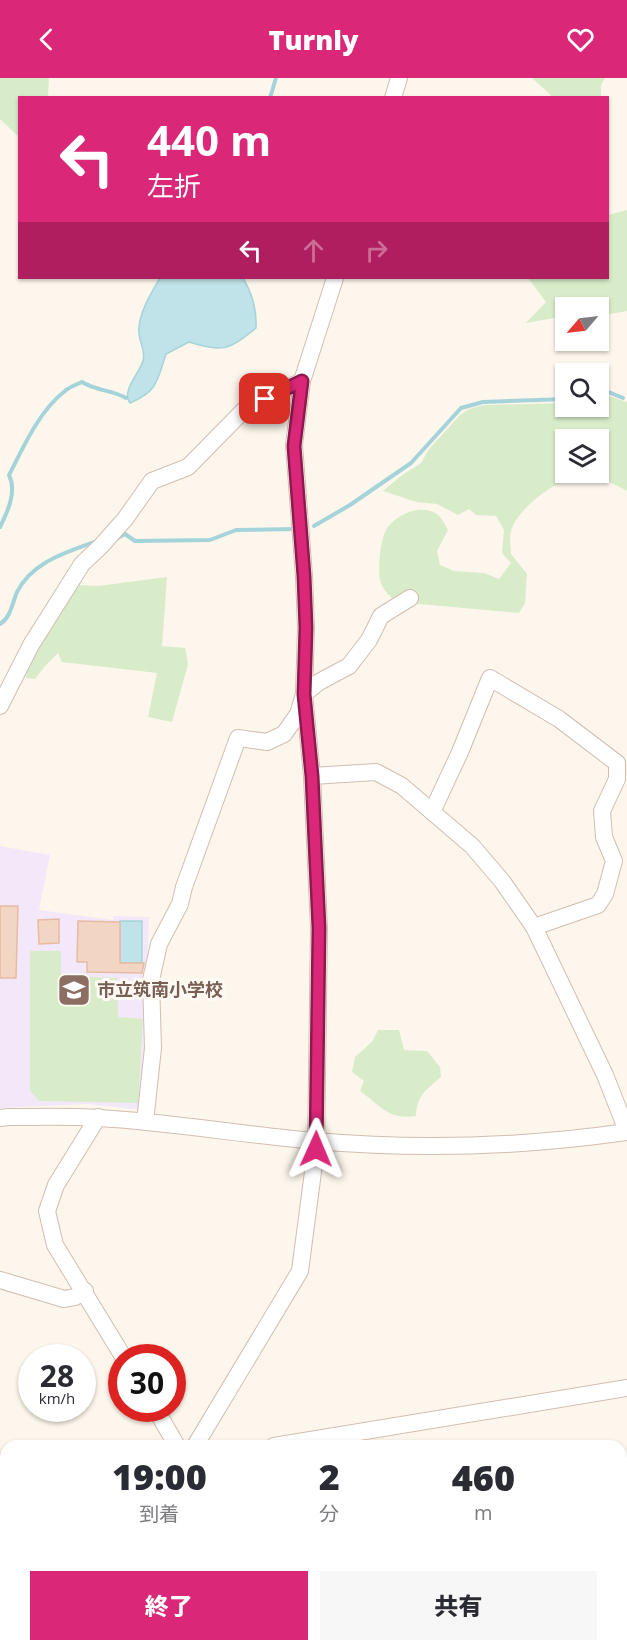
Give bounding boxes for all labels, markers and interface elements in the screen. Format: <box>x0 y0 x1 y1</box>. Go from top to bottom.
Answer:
text: Turnly <box>269 21 359 58</box>
icon: back <box>30 23 63 56</box>
icon: heart <box>564 23 597 56</box>
text: 440 m <box>147 111 271 168</box>
icon: left <box>48 120 126 198</box>
text: 左折 <box>147 167 201 204</box>
icon: left <box>234 234 267 267</box>
icon: ahead <box>297 234 330 267</box>
icon: right <box>360 234 393 267</box>
north arrow <box>555 297 609 351</box>
map controls <box>555 297 609 483</box>
button: search <box>555 363 609 417</box>
pin <box>239 373 290 424</box>
icon: arrive <box>248 382 281 415</box>
button: layers <box>555 429 609 483</box>
school or university icon: 市立筑南小学校 <box>56 972 92 1008</box>
place label: 市立筑南小学校 <box>97 977 223 1001</box>
position arrow <box>284 1117 348 1181</box>
speed limit sign: 30 <box>108 1344 186 1422</box>
text: 28 <box>40 1355 74 1396</box>
text: km/h <box>39 1388 75 1408</box>
text: 19:00 <box>112 1452 207 1501</box>
text: 2 <box>319 1452 340 1501</box>
text: 460 <box>452 1453 515 1502</box>
text: m <box>474 1499 493 1526</box>
text: 到着 <box>139 1500 179 1527</box>
text: 分 <box>319 1500 339 1527</box>
button: 終了 <box>30 1571 308 1640</box>
button: 共有 <box>320 1571 597 1640</box>

